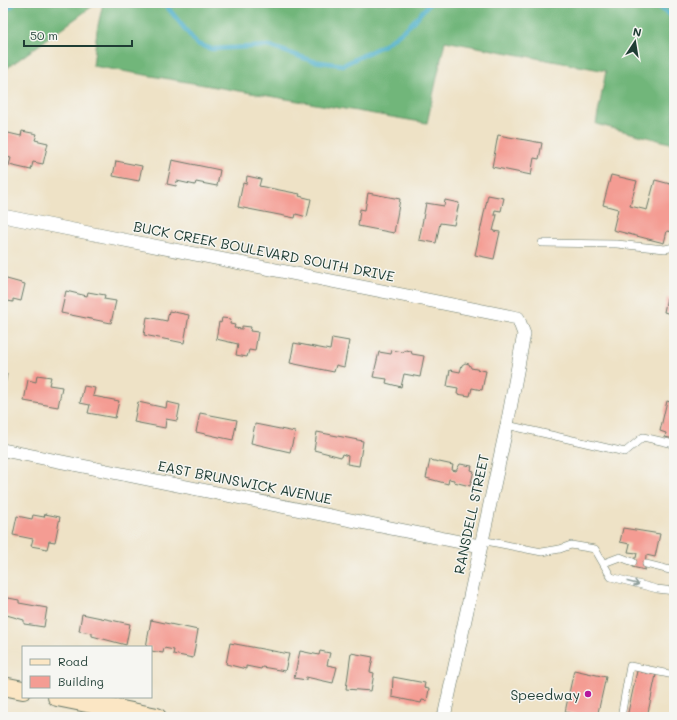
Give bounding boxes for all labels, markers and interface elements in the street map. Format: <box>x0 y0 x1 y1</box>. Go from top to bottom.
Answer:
scale bar <box>24 22 132 48</box>
north arrow <box>615 22 655 62</box>
text: N <box>632 24 643 40</box>
text: 50 m <box>30 27 58 43</box>
street label: BUCK CREEK BOULEVARD SOUTH DRIVE <box>132 216 396 286</box>
street label: RANSDELL STREET <box>449 452 493 576</box>
street label: EAST BRUNSWICK AVENUE <box>156 456 334 508</box>
one-way arrow <box>626 580 639 587</box>
legend <box>22 646 152 698</box>
text: Road <box>58 653 88 669</box>
text: Building <box>58 673 104 689</box>
place label: Speedway <box>510 685 580 704</box>
marker: Speedway <box>583 689 593 699</box>

